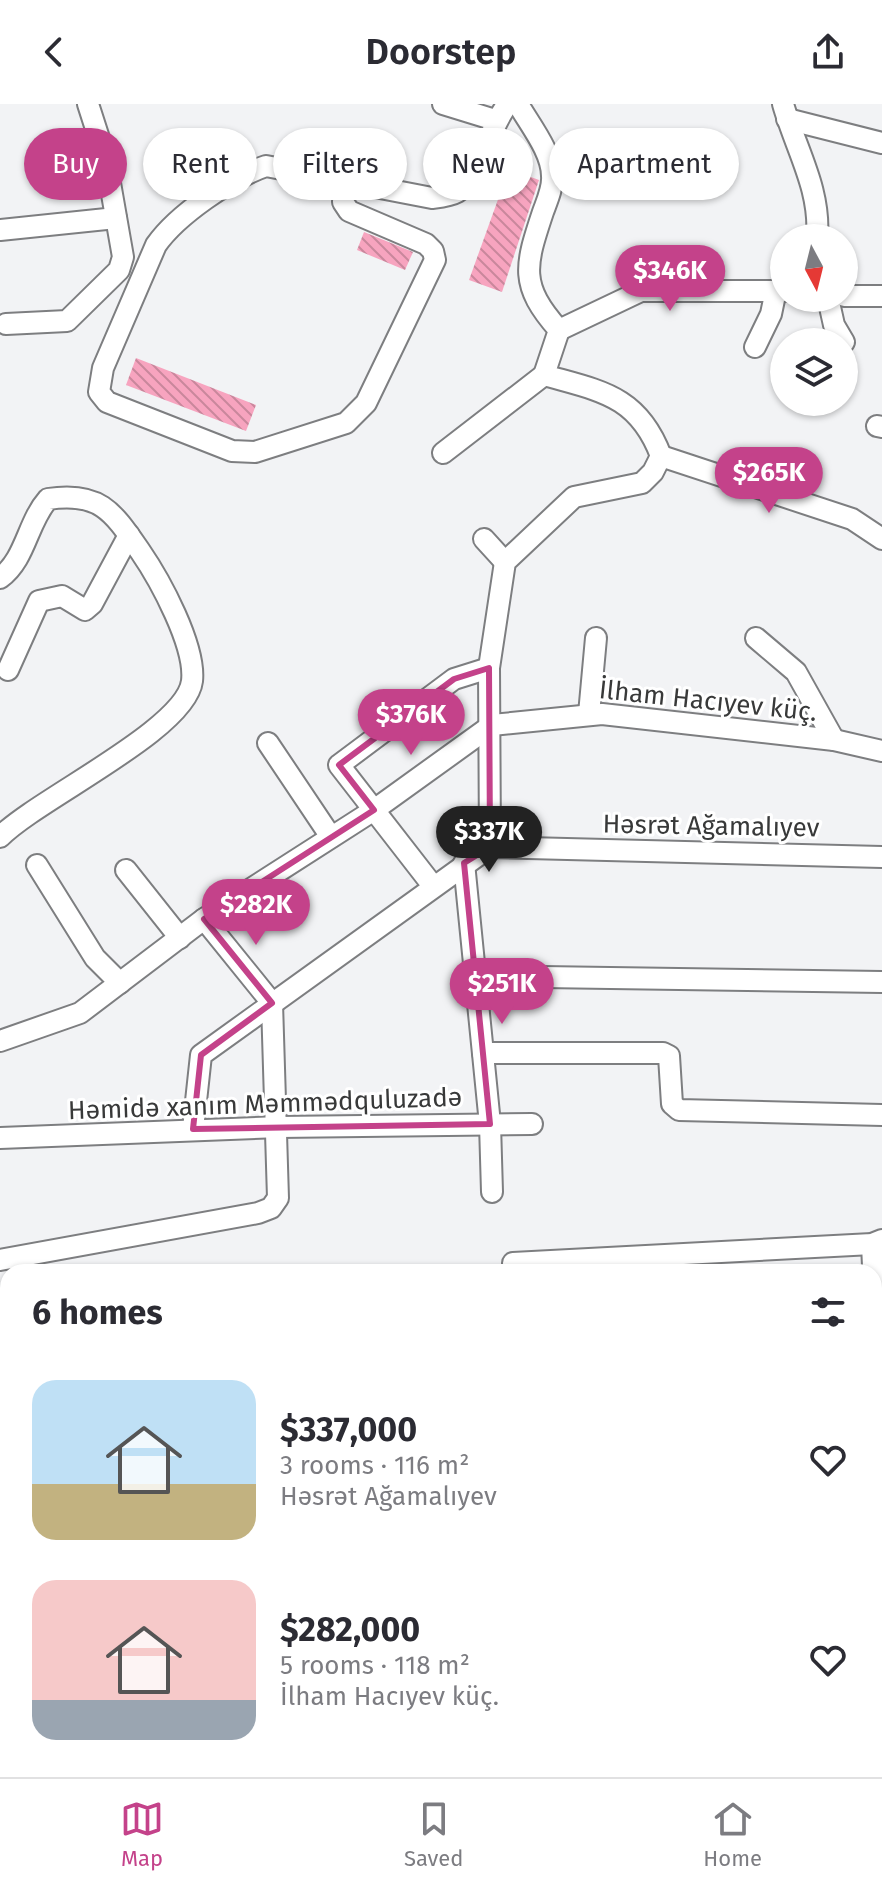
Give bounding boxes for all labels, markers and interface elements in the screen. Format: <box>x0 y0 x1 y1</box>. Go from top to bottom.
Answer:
icon: back <box>32 30 76 74</box>
text: Doorstep <box>366 30 516 74</box>
icon: share <box>806 30 850 74</box>
chip: Buy <box>24 128 127 200</box>
chip: Rent <box>143 128 257 200</box>
chip: Filters <box>273 128 407 200</box>
chip: New <box>423 128 533 200</box>
chip: Apartment <box>549 128 739 200</box>
north arrow <box>770 224 858 312</box>
map controls <box>770 224 858 416</box>
pin: $346K <box>614 245 726 313</box>
text: $346K <box>633 255 707 286</box>
button: layers <box>770 328 858 416</box>
pin: $265K <box>713 447 825 515</box>
text: $265K <box>733 457 805 488</box>
street label: İlham Hacıyev küç. <box>597 674 819 728</box>
pin: $376K <box>355 689 467 757</box>
text: $376K <box>376 699 446 730</box>
pin: $337K <box>433 806 545 874</box>
street label: Həsrət Ağamalıyev <box>602 809 820 843</box>
text: $337K <box>454 816 524 847</box>
pin: $282K <box>200 879 312 947</box>
text: $282K <box>220 889 292 920</box>
pin: $251K <box>446 958 558 1026</box>
text: $251K <box>468 968 536 999</box>
street label: Həmidə xanım Məmmədquluzadə <box>67 1082 463 1126</box>
icon: filters <box>806 1290 850 1334</box>
text: 6 homes <box>32 1292 163 1333</box>
text: $337,000 <box>280 1409 417 1450</box>
icon: home <box>96 1412 192 1508</box>
icon: heart <box>806 1438 850 1482</box>
text: 3 rooms · 116 m² <box>280 1450 469 1481</box>
text: Həsrət Ağamalıyev <box>280 1481 497 1512</box>
text: $282,000 <box>280 1609 420 1650</box>
icon: home <box>96 1612 192 1708</box>
icon: heart <box>806 1638 850 1682</box>
text: 5 rooms · 118 m² <box>280 1650 470 1681</box>
text: İlham Hacıyev küç. <box>280 1681 499 1712</box>
tab: Map <box>120 1797 164 1872</box>
tab: Saved <box>404 1797 463 1872</box>
tab: Home <box>703 1797 762 1872</box>

